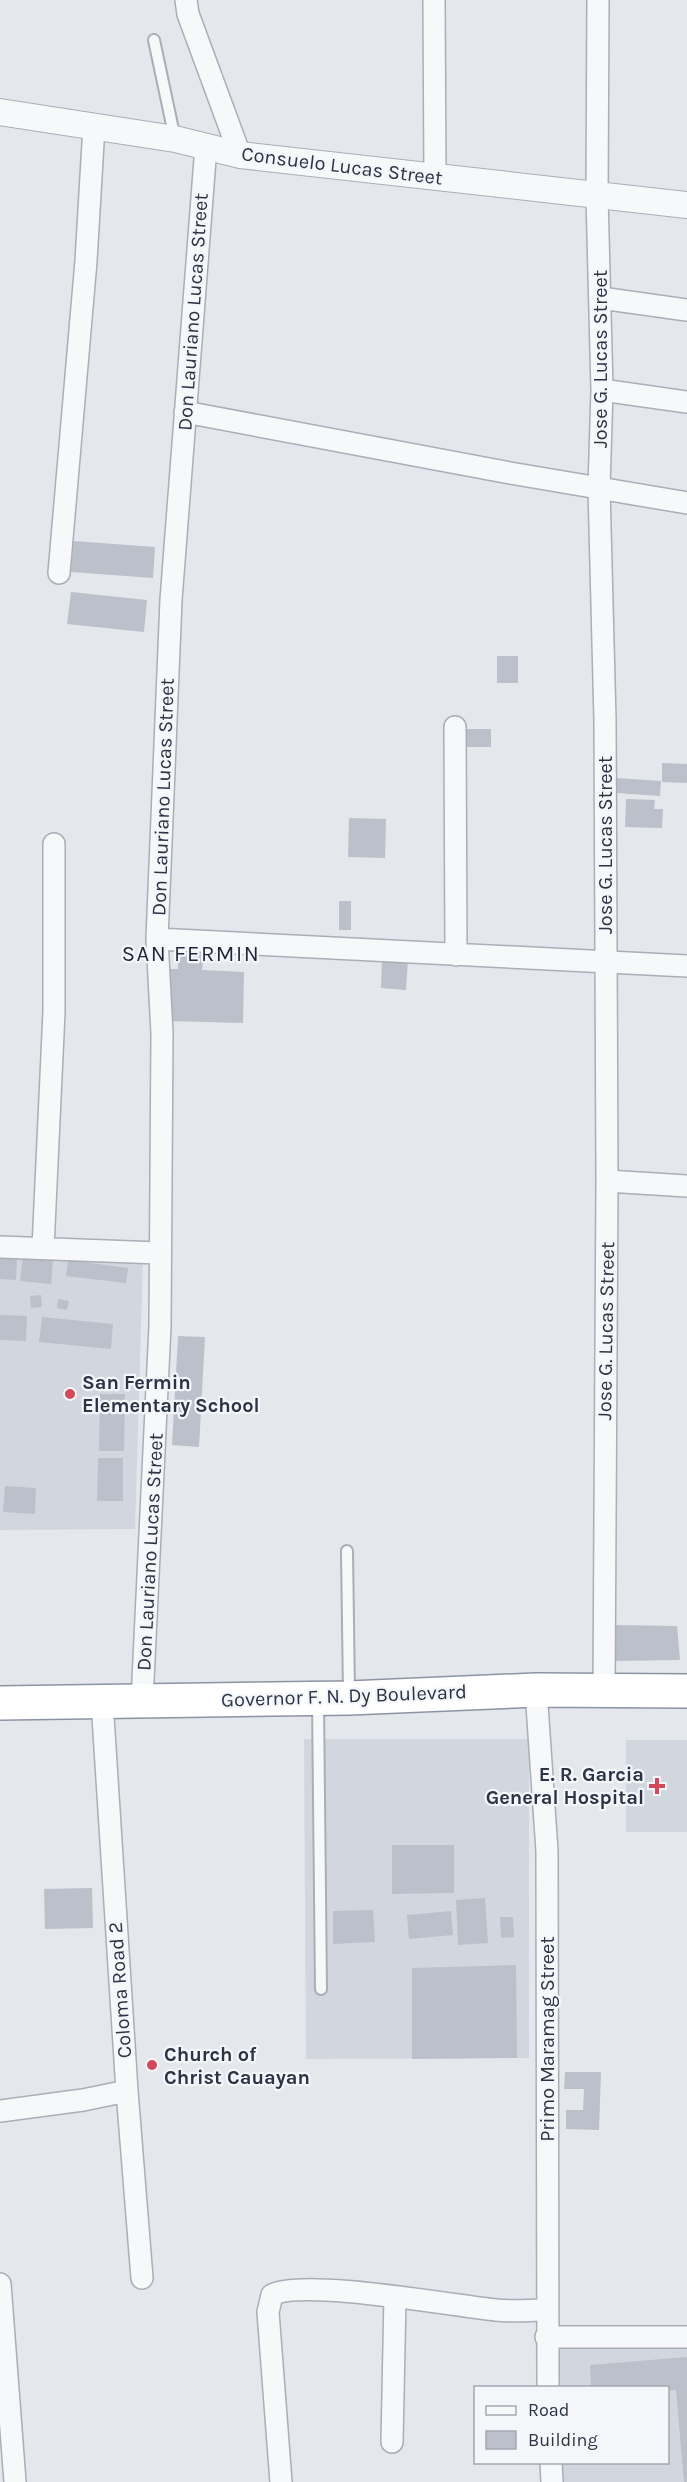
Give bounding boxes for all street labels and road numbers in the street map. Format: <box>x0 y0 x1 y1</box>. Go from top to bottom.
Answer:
street label: Consuelo Lucas Street <box>240 142 444 190</box>
street label: Don Lauriano Lucas Street <box>173 192 213 432</box>
street label: Jose G. Lucas Street <box>589 269 612 448</box>
street label: Don Lauriano Lucas Street <box>147 677 179 916</box>
street label: Jose G. Lucas Street <box>594 755 617 934</box>
street label: Jose G. Lucas Street <box>593 1241 619 1421</box>
street label: Don Lauriano Lucas Street <box>132 1432 168 1672</box>
street label: Governor F. N. Dy Boulevard <box>221 1680 467 1712</box>
street label: Coloma Road 2 <box>104 1921 136 2059</box>
street label: Primo Maramag Street <box>536 1936 559 2142</box>

